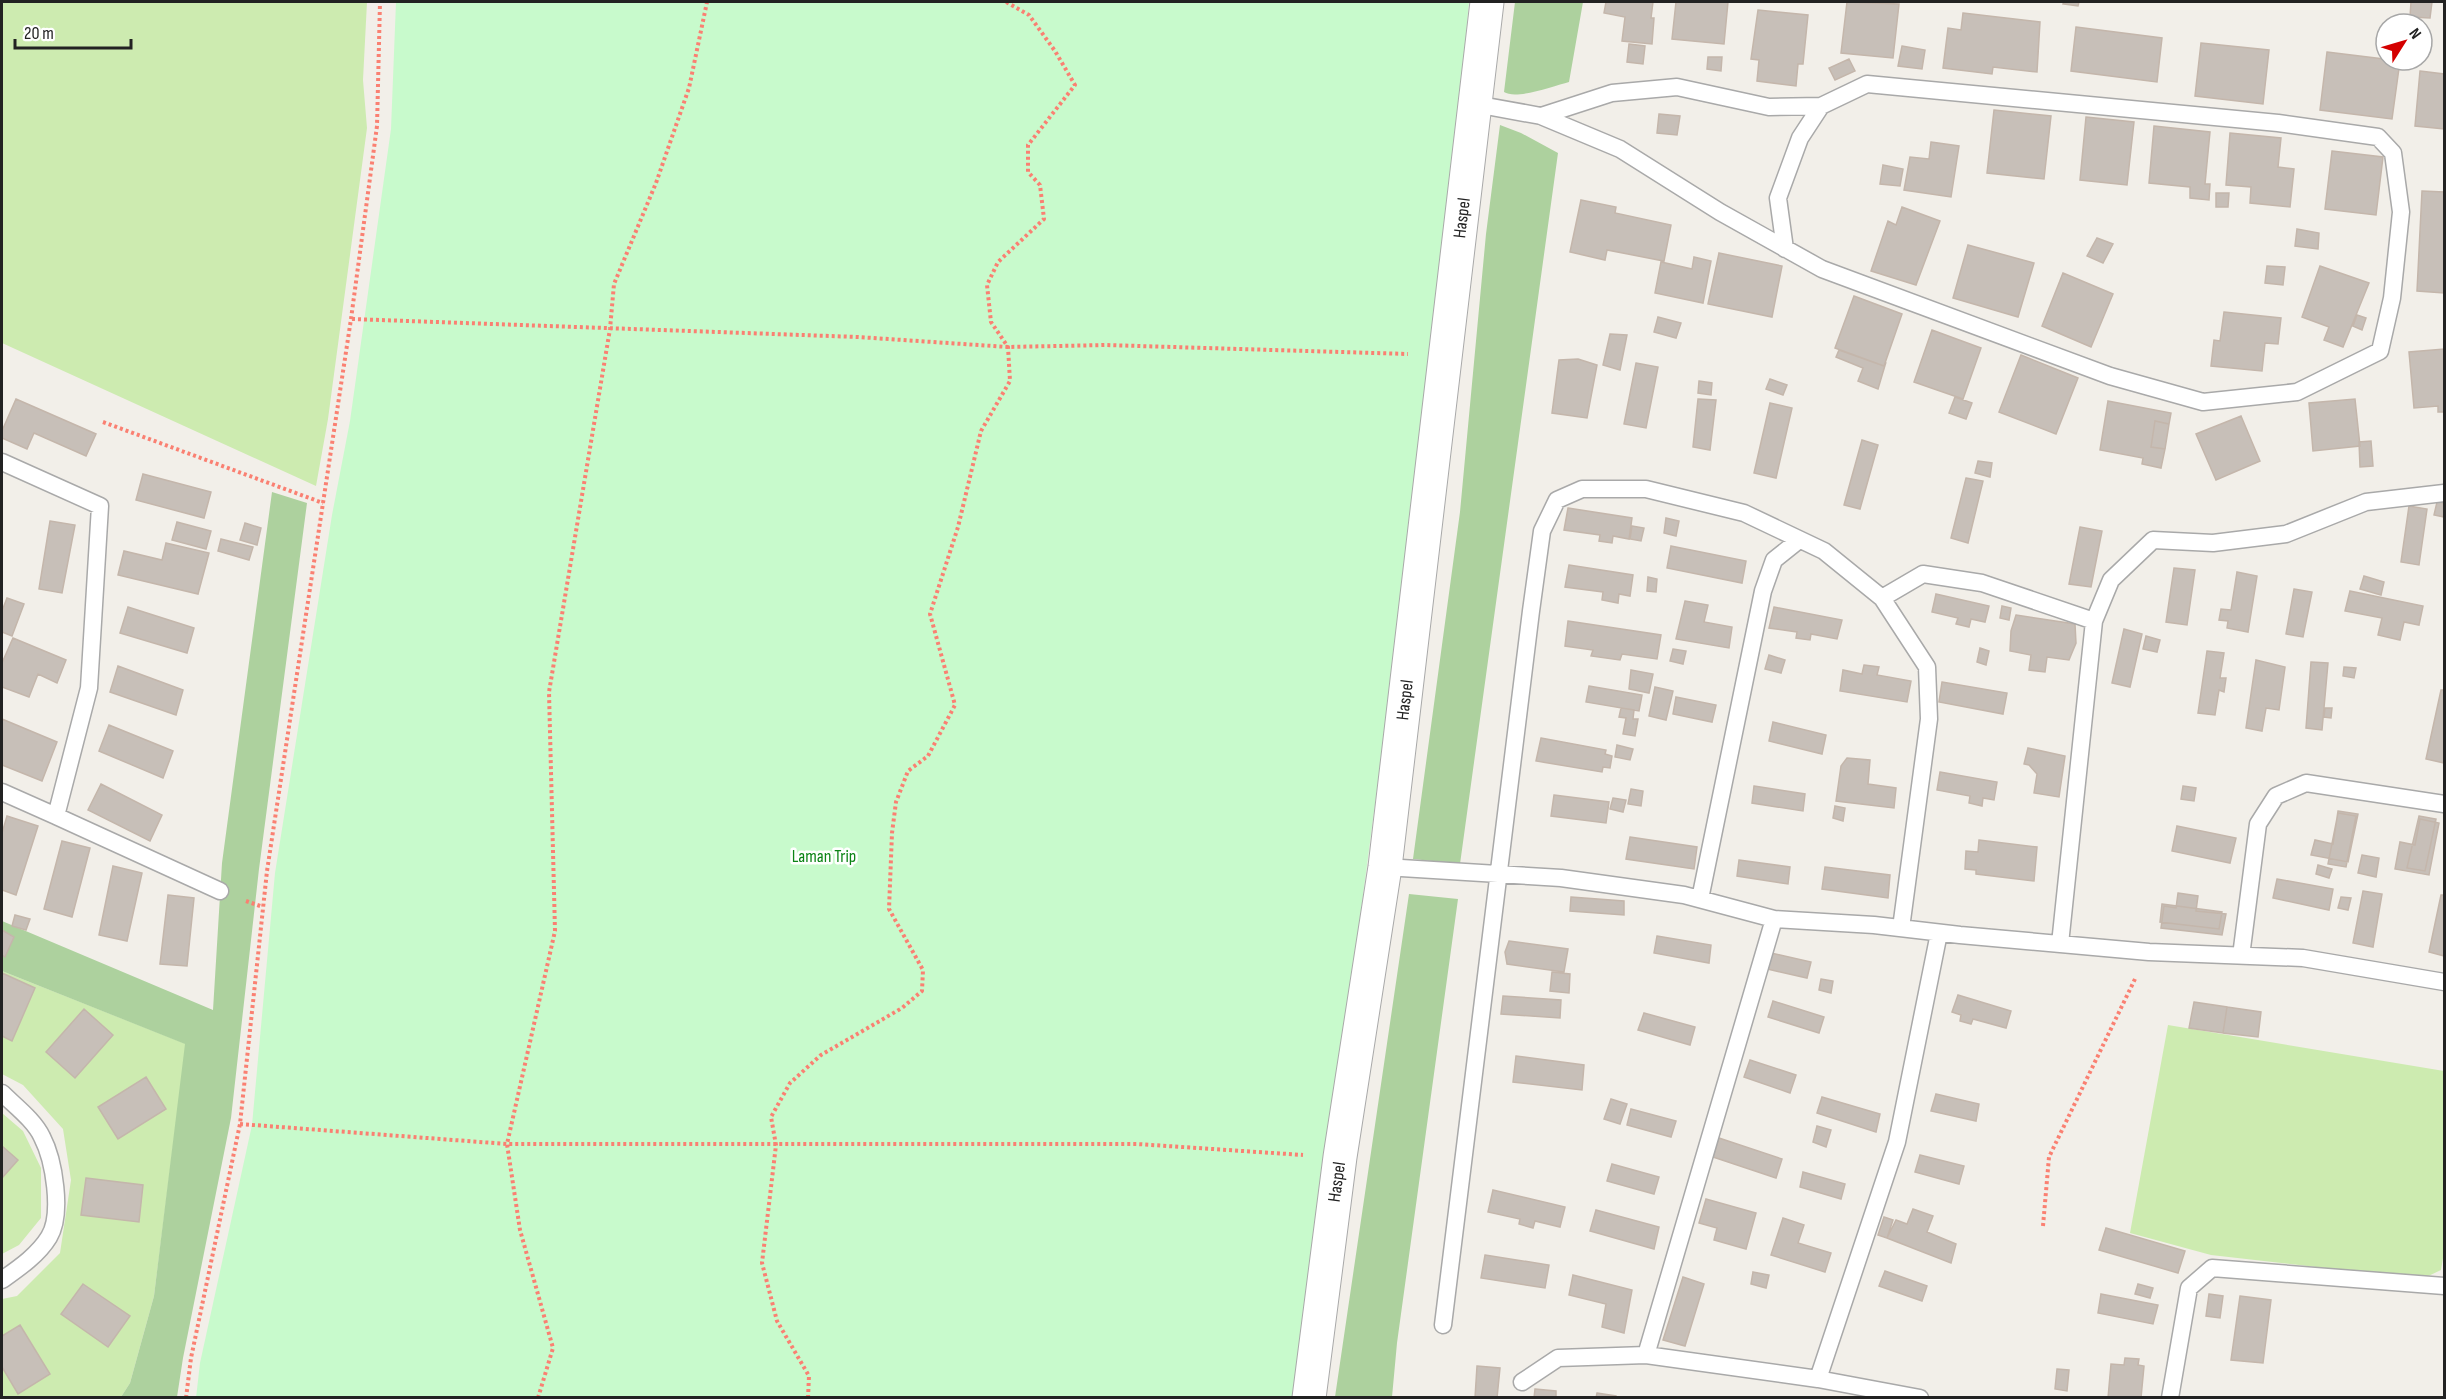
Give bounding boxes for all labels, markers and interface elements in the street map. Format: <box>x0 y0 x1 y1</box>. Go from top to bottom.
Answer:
scale bar <box>15 12 130 50</box>
north arrow <box>2374 12 2434 72</box>
text: 20 m <box>24 23 54 44</box>
text: N <box>2405 25 2425 43</box>
street label: Haspel <box>1449 197 1475 239</box>
street label: Haspel <box>1392 679 1418 721</box>
park label: Laman Trip <box>792 846 856 867</box>
street label: Haspel <box>1324 1160 1350 1204</box>

